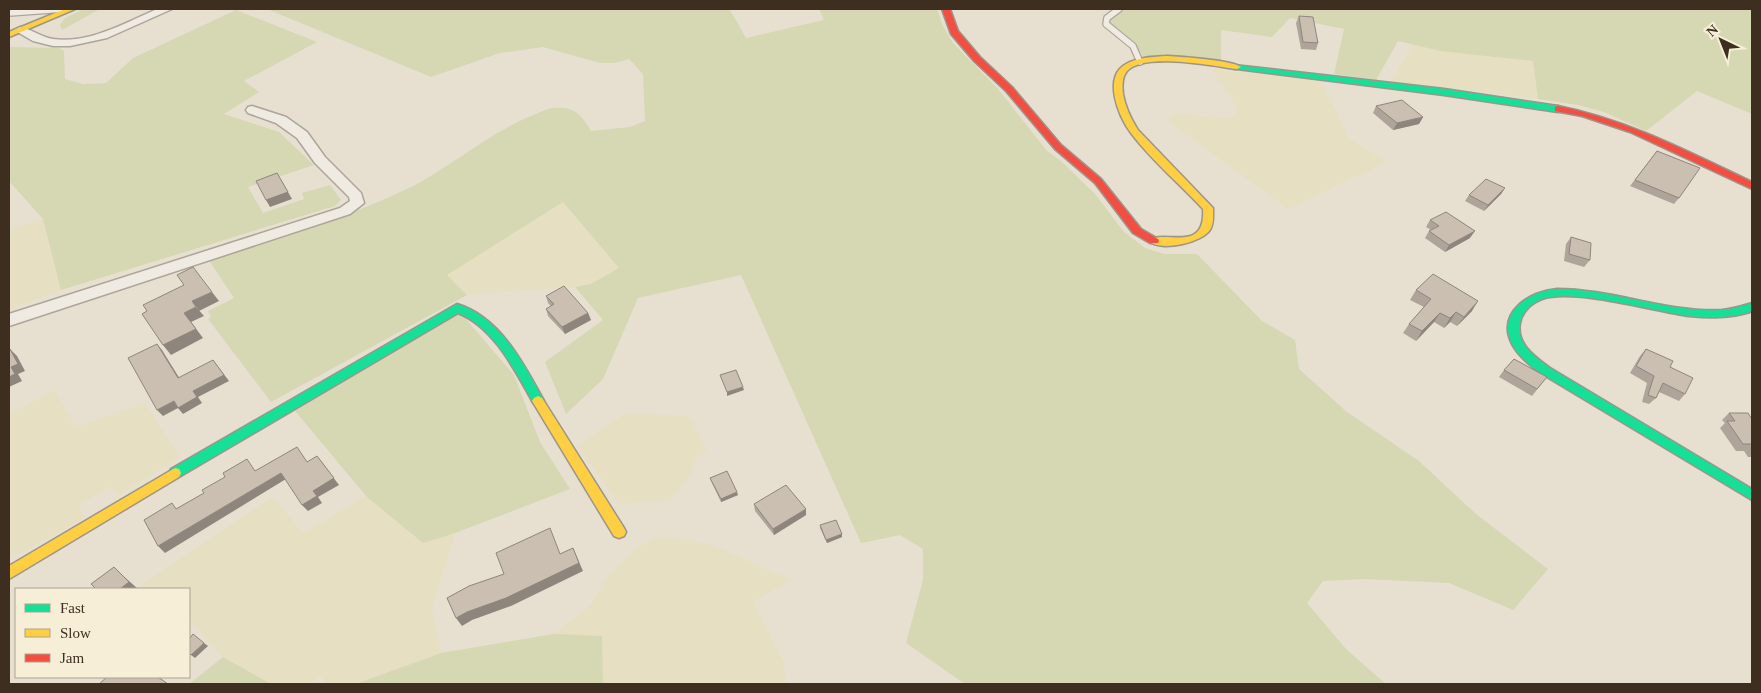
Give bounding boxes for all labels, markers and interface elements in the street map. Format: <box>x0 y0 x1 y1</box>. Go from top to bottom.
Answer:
north arrow <box>1696 15 1746 65</box>
text: N <box>1704 22 1721 40</box>
legend <box>15 588 190 678</box>
text: Fast <box>60 600 86 616</box>
text: Slow <box>60 625 91 641</box>
text: Jam <box>60 650 84 666</box>

